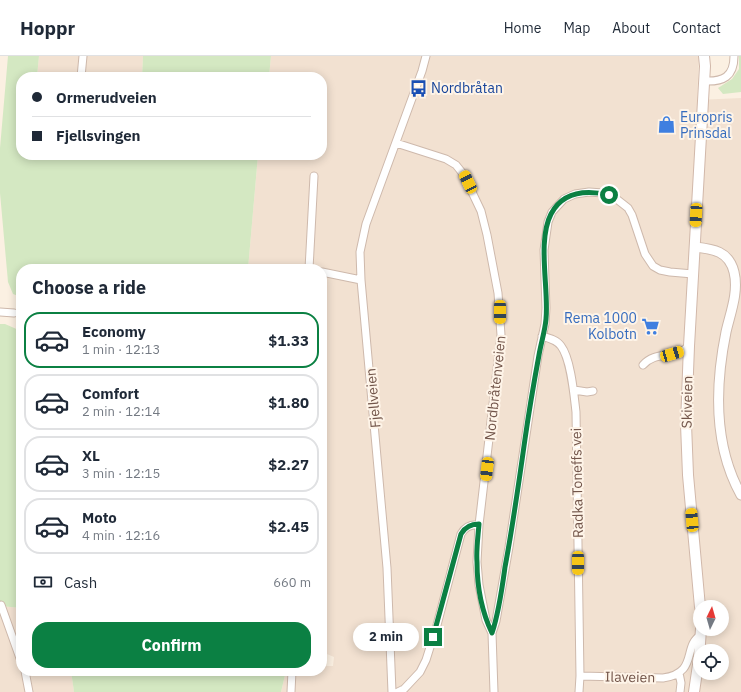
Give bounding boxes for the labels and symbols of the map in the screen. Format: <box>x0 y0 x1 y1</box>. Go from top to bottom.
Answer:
bus stop icon: Nordbråtan <box>408 78 428 98</box>
place label: Nordbråtan <box>431 79 503 97</box>
place label: Europris Prinsdal <box>680 108 733 142</box>
shop icon: Europris Prinsdal <box>657 115 677 135</box>
car <box>457 169 479 195</box>
route start <box>600 186 618 204</box>
car <box>689 203 703 227</box>
car <box>494 300 506 324</box>
place label: Rema 1000 Kolbotn <box>564 309 637 343</box>
supermarket icon: Rema 1000 Kolbotn <box>640 316 660 336</box>
street label: Nordbråtenveien <box>481 335 509 441</box>
car <box>659 345 685 363</box>
street label: Fjellveien <box>361 367 385 429</box>
street label: Skiveien <box>678 376 696 428</box>
street label: Radka Toneffs vei <box>567 428 587 538</box>
car <box>480 456 494 482</box>
car <box>685 508 699 532</box>
car <box>572 551 584 575</box>
north arrow <box>693 600 729 636</box>
callout: 2 min <box>353 623 419 651</box>
route end <box>424 628 442 646</box>
street label: Ilaveien <box>605 668 655 686</box>

